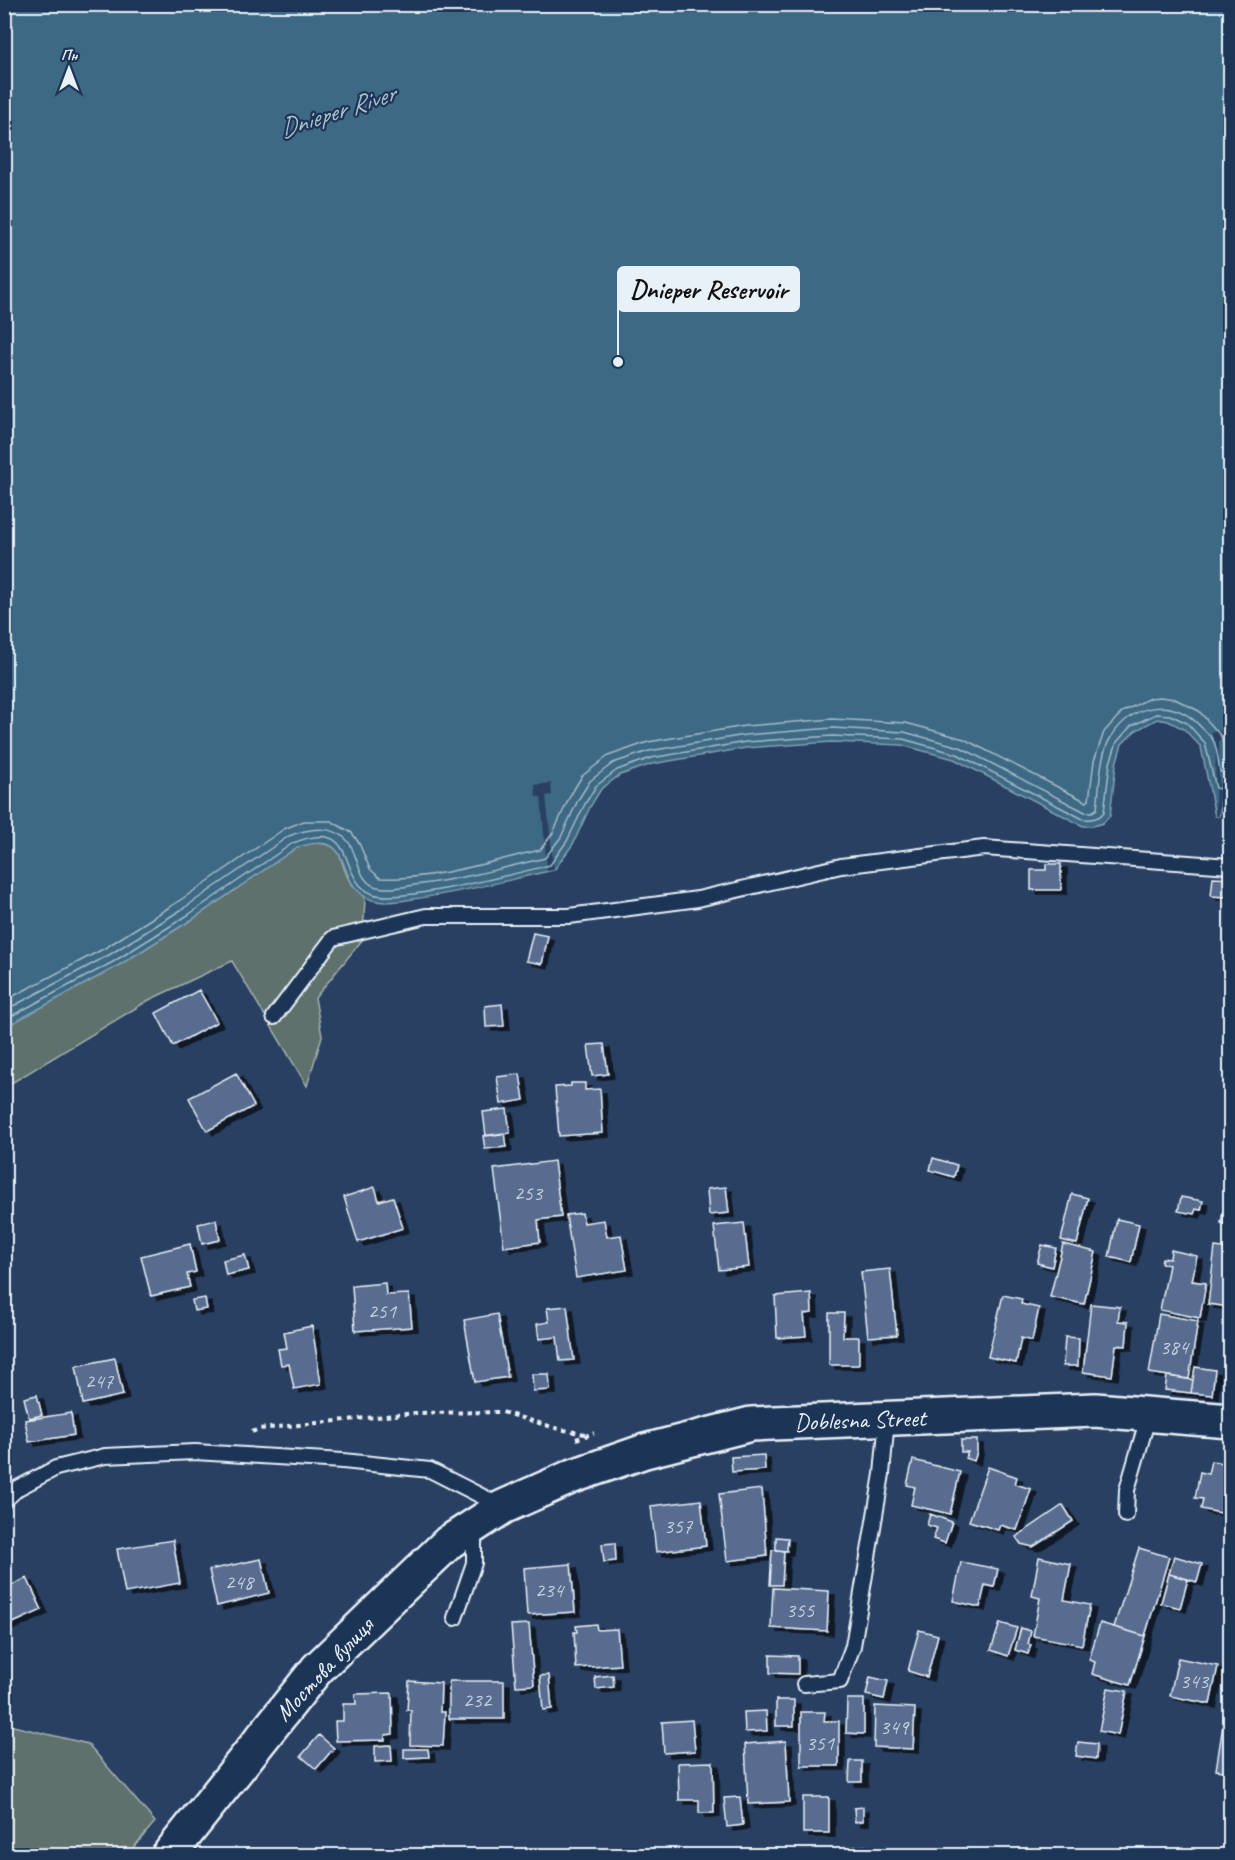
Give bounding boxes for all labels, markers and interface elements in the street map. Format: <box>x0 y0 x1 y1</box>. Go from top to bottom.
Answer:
north arrow <box>39 39 99 99</box>
text: Пн <box>61 45 78 65</box>
water label: Dnieper River <box>275 76 402 145</box>
callout: Dnieper Reservoir <box>618 267 799 311</box>
text: Dnieper Reservoir <box>630 273 790 306</box>
house number: 253 <box>514 1180 544 1206</box>
house number: 251 <box>368 1298 398 1324</box>
house number: 384 <box>1160 1334 1191 1360</box>
house number: 247 <box>85 1368 115 1394</box>
street label: Doblesna Street <box>794 1403 928 1437</box>
house number: 357 <box>664 1513 694 1539</box>
house number: 248 <box>225 1569 256 1595</box>
house number: 234 <box>535 1577 566 1603</box>
house number: 355 <box>786 1597 816 1623</box>
street label: Мостова вулиця <box>268 1609 381 1727</box>
house number: 343 <box>1180 1668 1210 1694</box>
house number: 232 <box>463 1687 493 1713</box>
house number: 349 <box>880 1714 910 1740</box>
house number: 351 <box>806 1730 836 1756</box>

